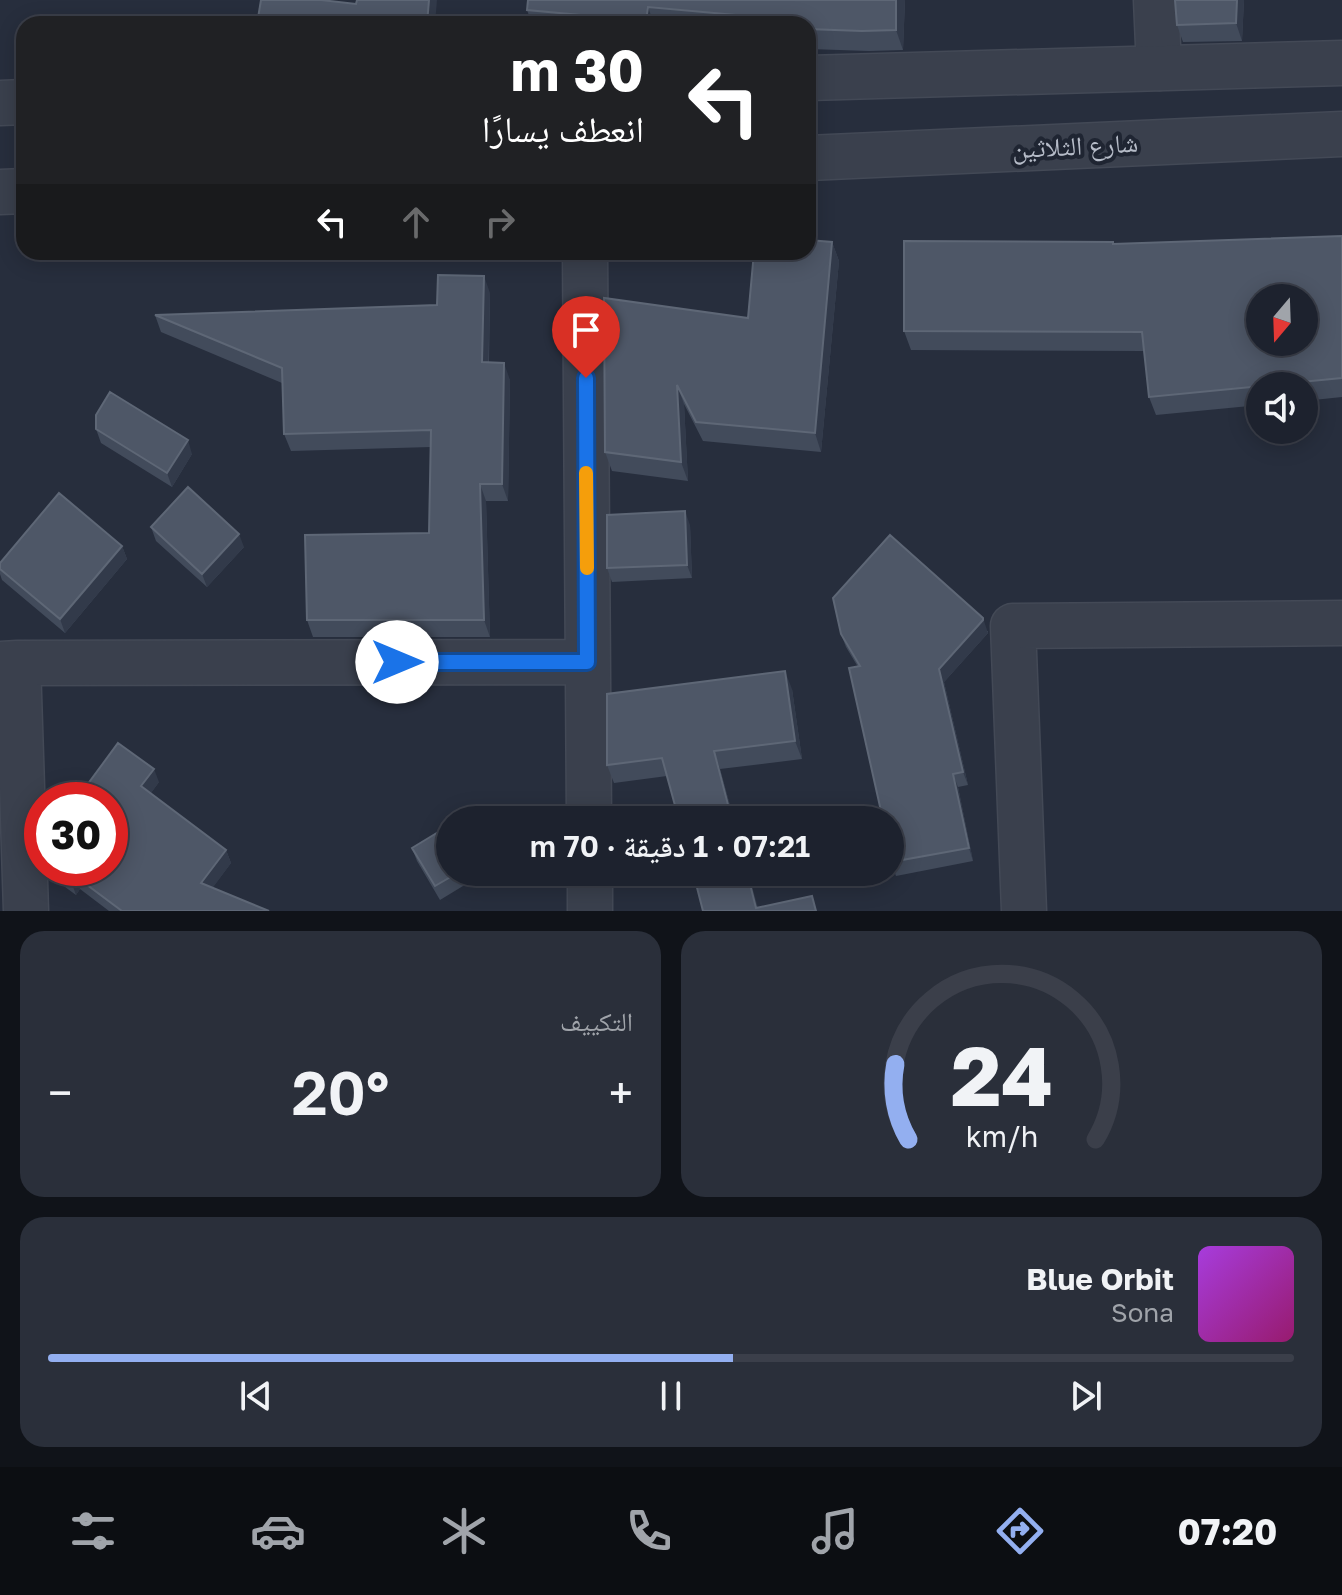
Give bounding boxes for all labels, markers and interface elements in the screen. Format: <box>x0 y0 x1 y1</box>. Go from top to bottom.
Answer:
text: 30 m <box>510 36 644 103</box>
icon: left <box>672 48 776 152</box>
text: انعطف يسارًا <box>482 107 644 150</box>
street label: شارع الثلاثين <box>1011 127 1139 165</box>
icon: left <box>310 200 354 244</box>
icon: ahead <box>394 200 438 244</box>
icon: right <box>478 200 522 244</box>
north arrow <box>1246 284 1318 356</box>
map controls <box>1246 284 1318 444</box>
pin <box>552 296 620 378</box>
icon: arrive <box>564 308 608 352</box>
button: sound <box>1246 372 1318 444</box>
position arrow <box>355 620 439 704</box>
speed limit sign: 30 <box>24 782 128 886</box>
text: 07:21 · 1 دقيقة · 70 m <box>530 828 810 864</box>
text: التكييف <box>560 1006 633 1037</box>
text: 24 <box>950 1024 1053 1124</box>
text: 20° <box>292 1056 389 1128</box>
text: − <box>48 1066 72 1119</box>
text: + <box>609 1066 633 1119</box>
text: km/h <box>965 1119 1038 1153</box>
text: Blue Orbit <box>1026 1261 1174 1297</box>
text: Sona <box>1111 1297 1174 1328</box>
icon: previous <box>234 1374 278 1418</box>
icon: pause <box>649 1374 693 1418</box>
icon: next <box>1064 1374 1108 1418</box>
icon: filters <box>65 1503 121 1559</box>
icon: car <box>250 1503 306 1559</box>
icon: climate <box>436 1503 492 1559</box>
icon: phone <box>621 1503 677 1559</box>
icon: music <box>807 1503 863 1559</box>
icon: directions <box>992 1503 1048 1559</box>
text: 07:20 <box>1177 1510 1277 1553</box>

